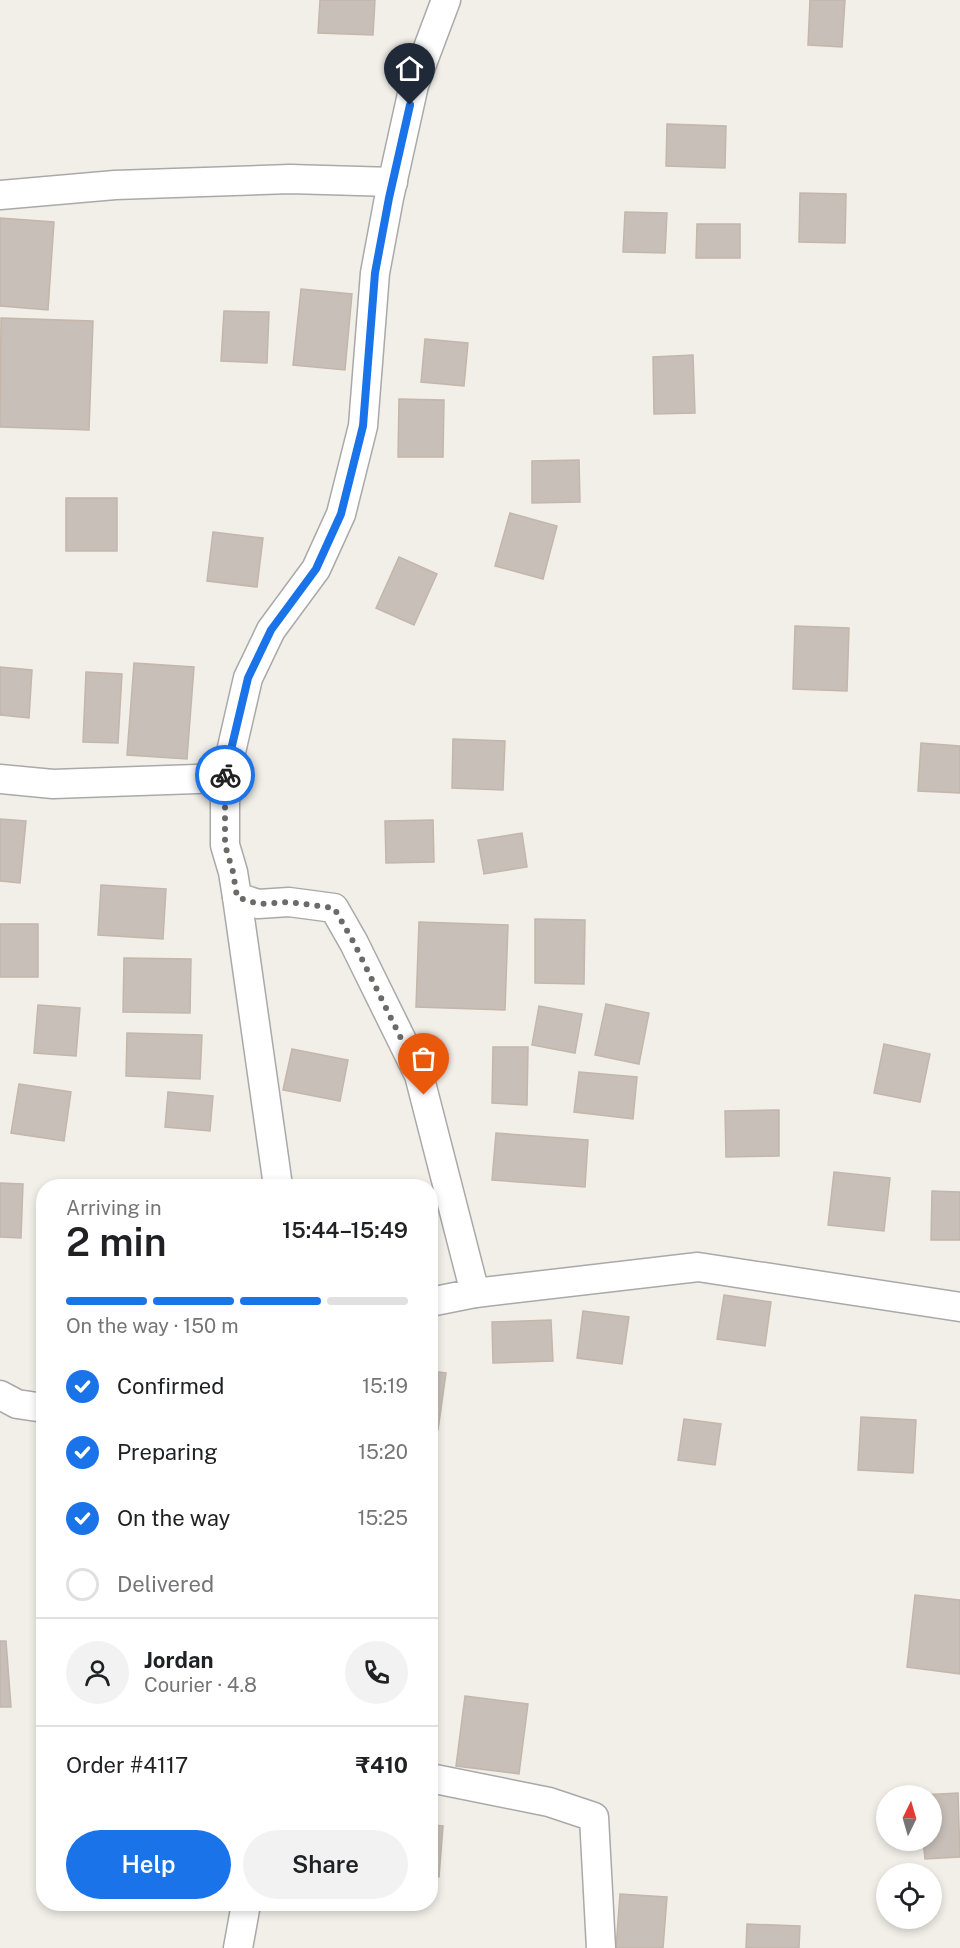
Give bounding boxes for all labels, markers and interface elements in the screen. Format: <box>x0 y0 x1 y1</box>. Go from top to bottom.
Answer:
pin <box>384 43 435 105</box>
icon: home <box>393 52 426 85</box>
courier <box>195 745 255 805</box>
icon: bike <box>209 759 242 792</box>
pin <box>398 1033 449 1095</box>
icon: bag <box>407 1042 440 1075</box>
text: Arriving in <box>66 1196 161 1220</box>
text: 15:44–15:49 <box>282 1217 408 1243</box>
text: 2 min <box>66 1219 167 1265</box>
text: On the way · 150 m <box>66 1314 238 1338</box>
icon: check <box>66 1370 99 1403</box>
text: Confirmed <box>117 1373 224 1399</box>
text: 15:19 <box>362 1374 408 1398</box>
icon: check <box>66 1436 99 1469</box>
text: Preparing <box>117 1439 218 1465</box>
text: 15:20 <box>358 1440 408 1464</box>
icon: check <box>66 1502 99 1535</box>
text: On the way <box>117 1505 230 1531</box>
text: 15:25 <box>357 1506 408 1530</box>
text: Delivered <box>117 1571 214 1597</box>
button: person <box>66 1641 129 1704</box>
button: phone <box>345 1641 408 1704</box>
text: Jordan <box>144 1647 213 1673</box>
text: Courier · 4.8 <box>144 1673 257 1697</box>
text: Order #4117 <box>66 1752 188 1778</box>
text: ₹410 <box>356 1752 408 1778</box>
north arrow <box>876 1785 942 1851</box>
map controls <box>876 1785 942 1929</box>
button: Help <box>66 1830 231 1899</box>
button: Share <box>243 1830 408 1899</box>
button: locate <box>876 1863 942 1929</box>

